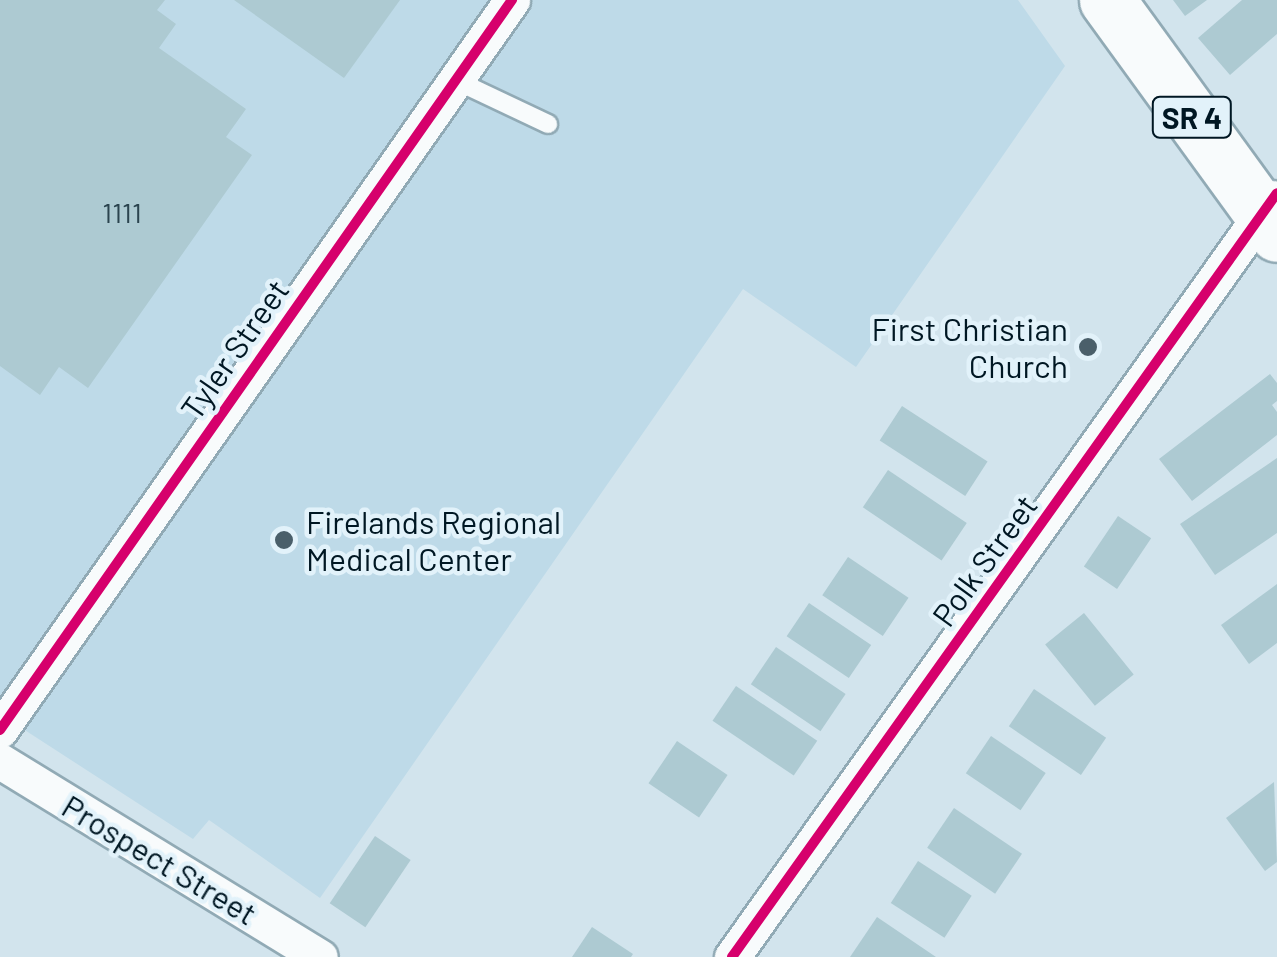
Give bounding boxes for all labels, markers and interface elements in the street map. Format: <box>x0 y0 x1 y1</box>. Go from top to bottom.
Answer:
road number: SR 4 <box>1150 92 1234 142</box>
house number: 1111 <box>102 195 142 229</box>
street label: Tyler Street <box>172 272 296 426</box>
place label: First Christian Church <box>871 310 1068 385</box>
marker: First Christian Church <box>1077 336 1099 358</box>
street label: Polk Street <box>924 487 1044 633</box>
place label: Firelands Regional Medical Center <box>306 503 561 578</box>
marker: Firelands Regional Medical Center <box>271 527 297 553</box>
street label: Prospect Street <box>56 786 264 932</box>

